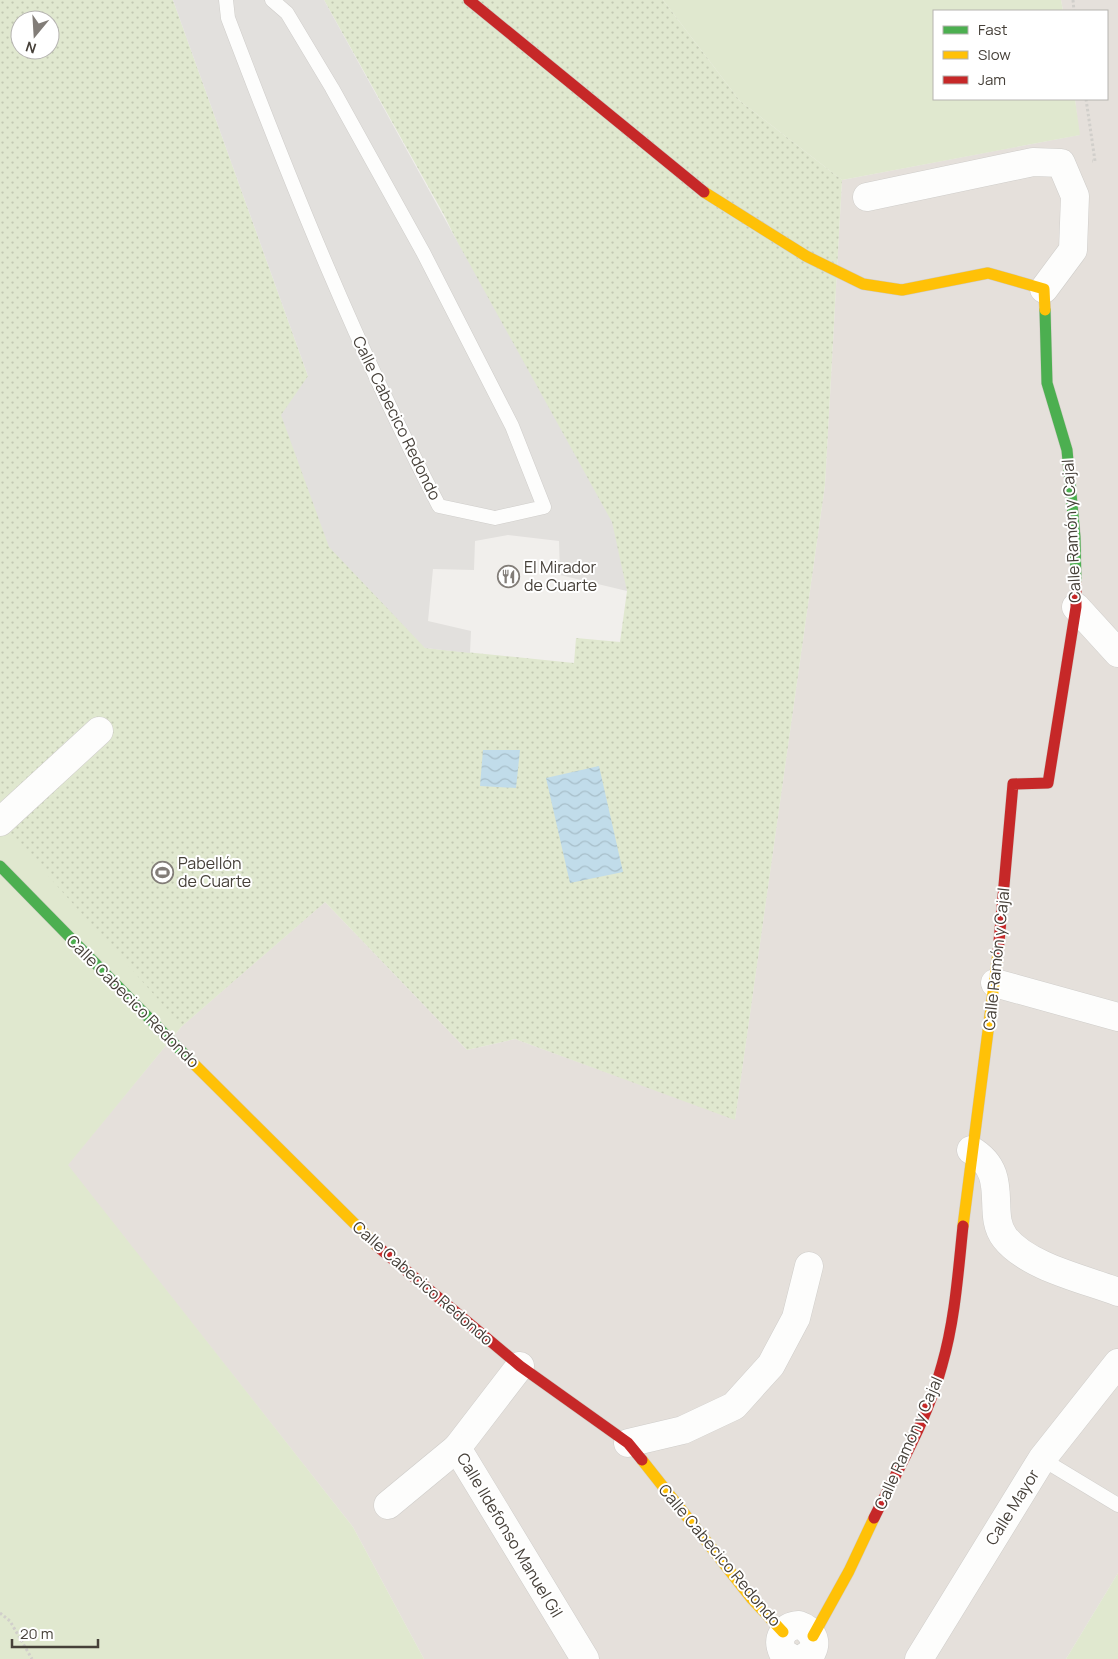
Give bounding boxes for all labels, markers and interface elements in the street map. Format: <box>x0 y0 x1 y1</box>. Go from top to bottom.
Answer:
north arrow <box>10 10 60 60</box>
legend <box>933 10 1108 100</box>
text: Fast <box>978 19 1007 40</box>
text: N <box>23 37 39 58</box>
text: Slow <box>978 44 1011 65</box>
text: Jam <box>978 69 1006 90</box>
street label: Calle Cabecico Redondo <box>348 332 446 504</box>
street label: Calle Ramón y Cajal <box>1056 459 1086 603</box>
place label: El Mirador de Cuarte <box>524 556 597 596</box>
restaurant icon: El Mirador de Cuarte <box>496 564 520 588</box>
place label: Pabellón de Cuarte <box>178 852 251 892</box>
sports icon: Pabellón de Cuarte <box>150 860 174 884</box>
street label: Calle Ramón y Cajal <box>978 886 1014 1032</box>
street label: Calle Cabecico Redondo <box>62 930 204 1072</box>
street label: Calle Cabecico Redondo <box>348 1216 498 1350</box>
street label: Calle Ramón y Cajal <box>869 1373 947 1513</box>
street label: Calle Ildefonso Manuel Gil <box>452 1449 568 1621</box>
street label: Calle Mayor <box>980 1465 1044 1549</box>
street label: Calle Cabecico Redondo <box>654 1479 786 1631</box>
scale bar <box>12 1616 99 1648</box>
text: 20 m <box>20 1623 53 1644</box>

